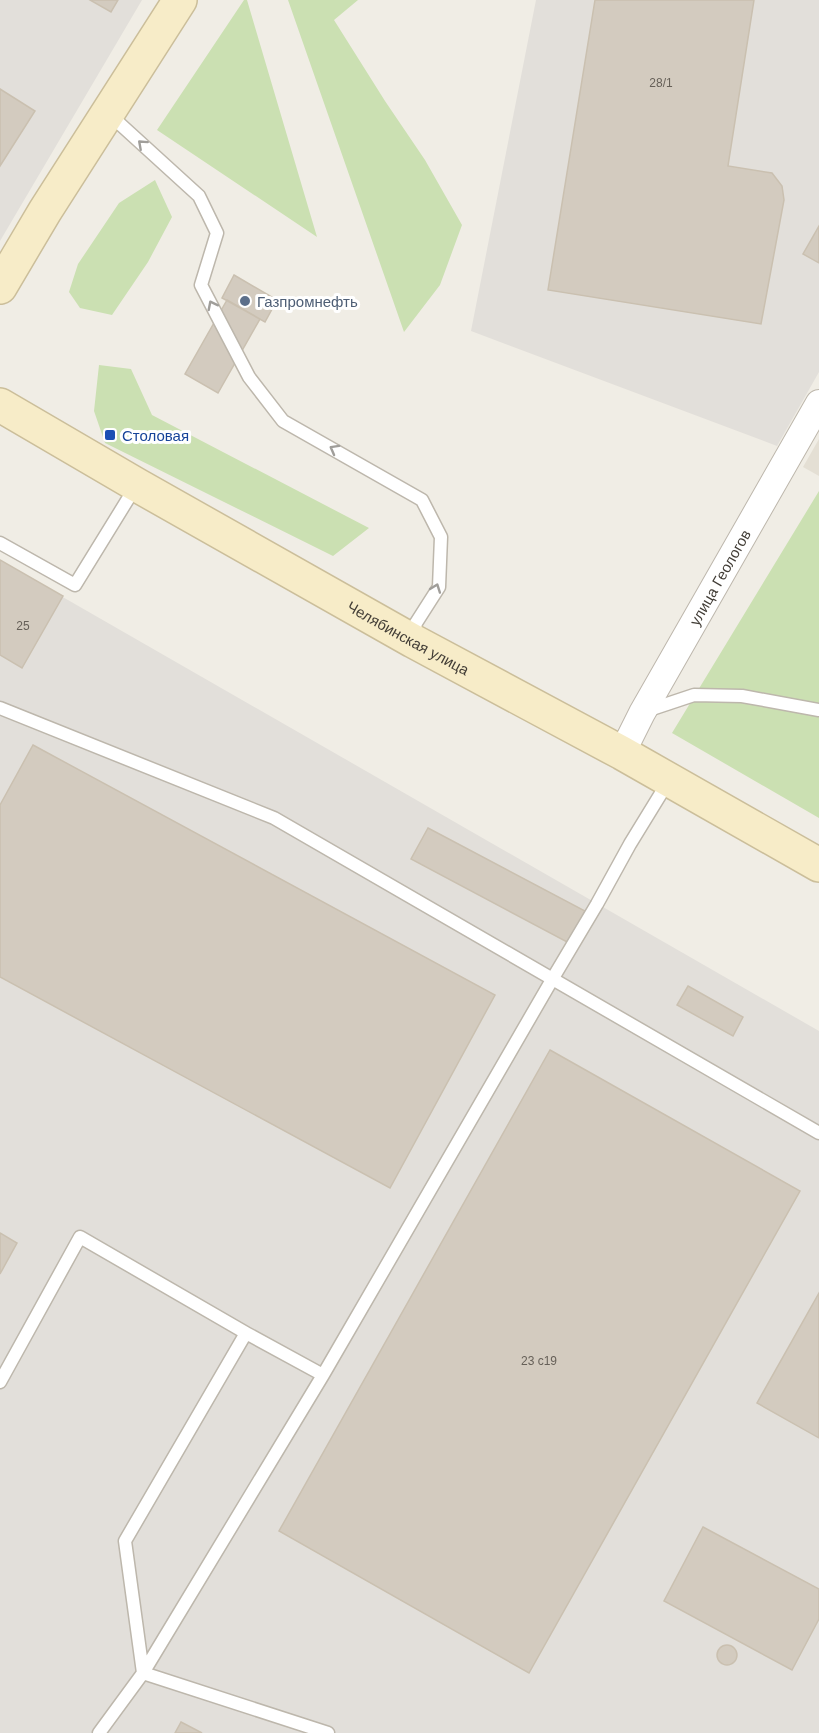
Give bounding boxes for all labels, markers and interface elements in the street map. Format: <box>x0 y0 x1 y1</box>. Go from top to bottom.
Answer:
house number: 28/1 <box>649 76 673 90</box>
one-way arrow <box>139 140 149 151</box>
place label: Газпромнефть <box>257 293 358 310</box>
marker: Газпромнефть <box>238 294 252 308</box>
one-way arrow <box>208 301 219 312</box>
place label: Столовая <box>122 427 189 444</box>
marker: Столовая <box>103 428 117 442</box>
one-way arrow <box>330 445 340 457</box>
street label: улица Геологов <box>685 526 754 628</box>
one-way arrow <box>428 584 441 594</box>
street label: Челябинская улица <box>345 597 473 678</box>
house number: 25 <box>16 619 30 633</box>
house number: 23 с19 <box>521 1354 557 1368</box>

